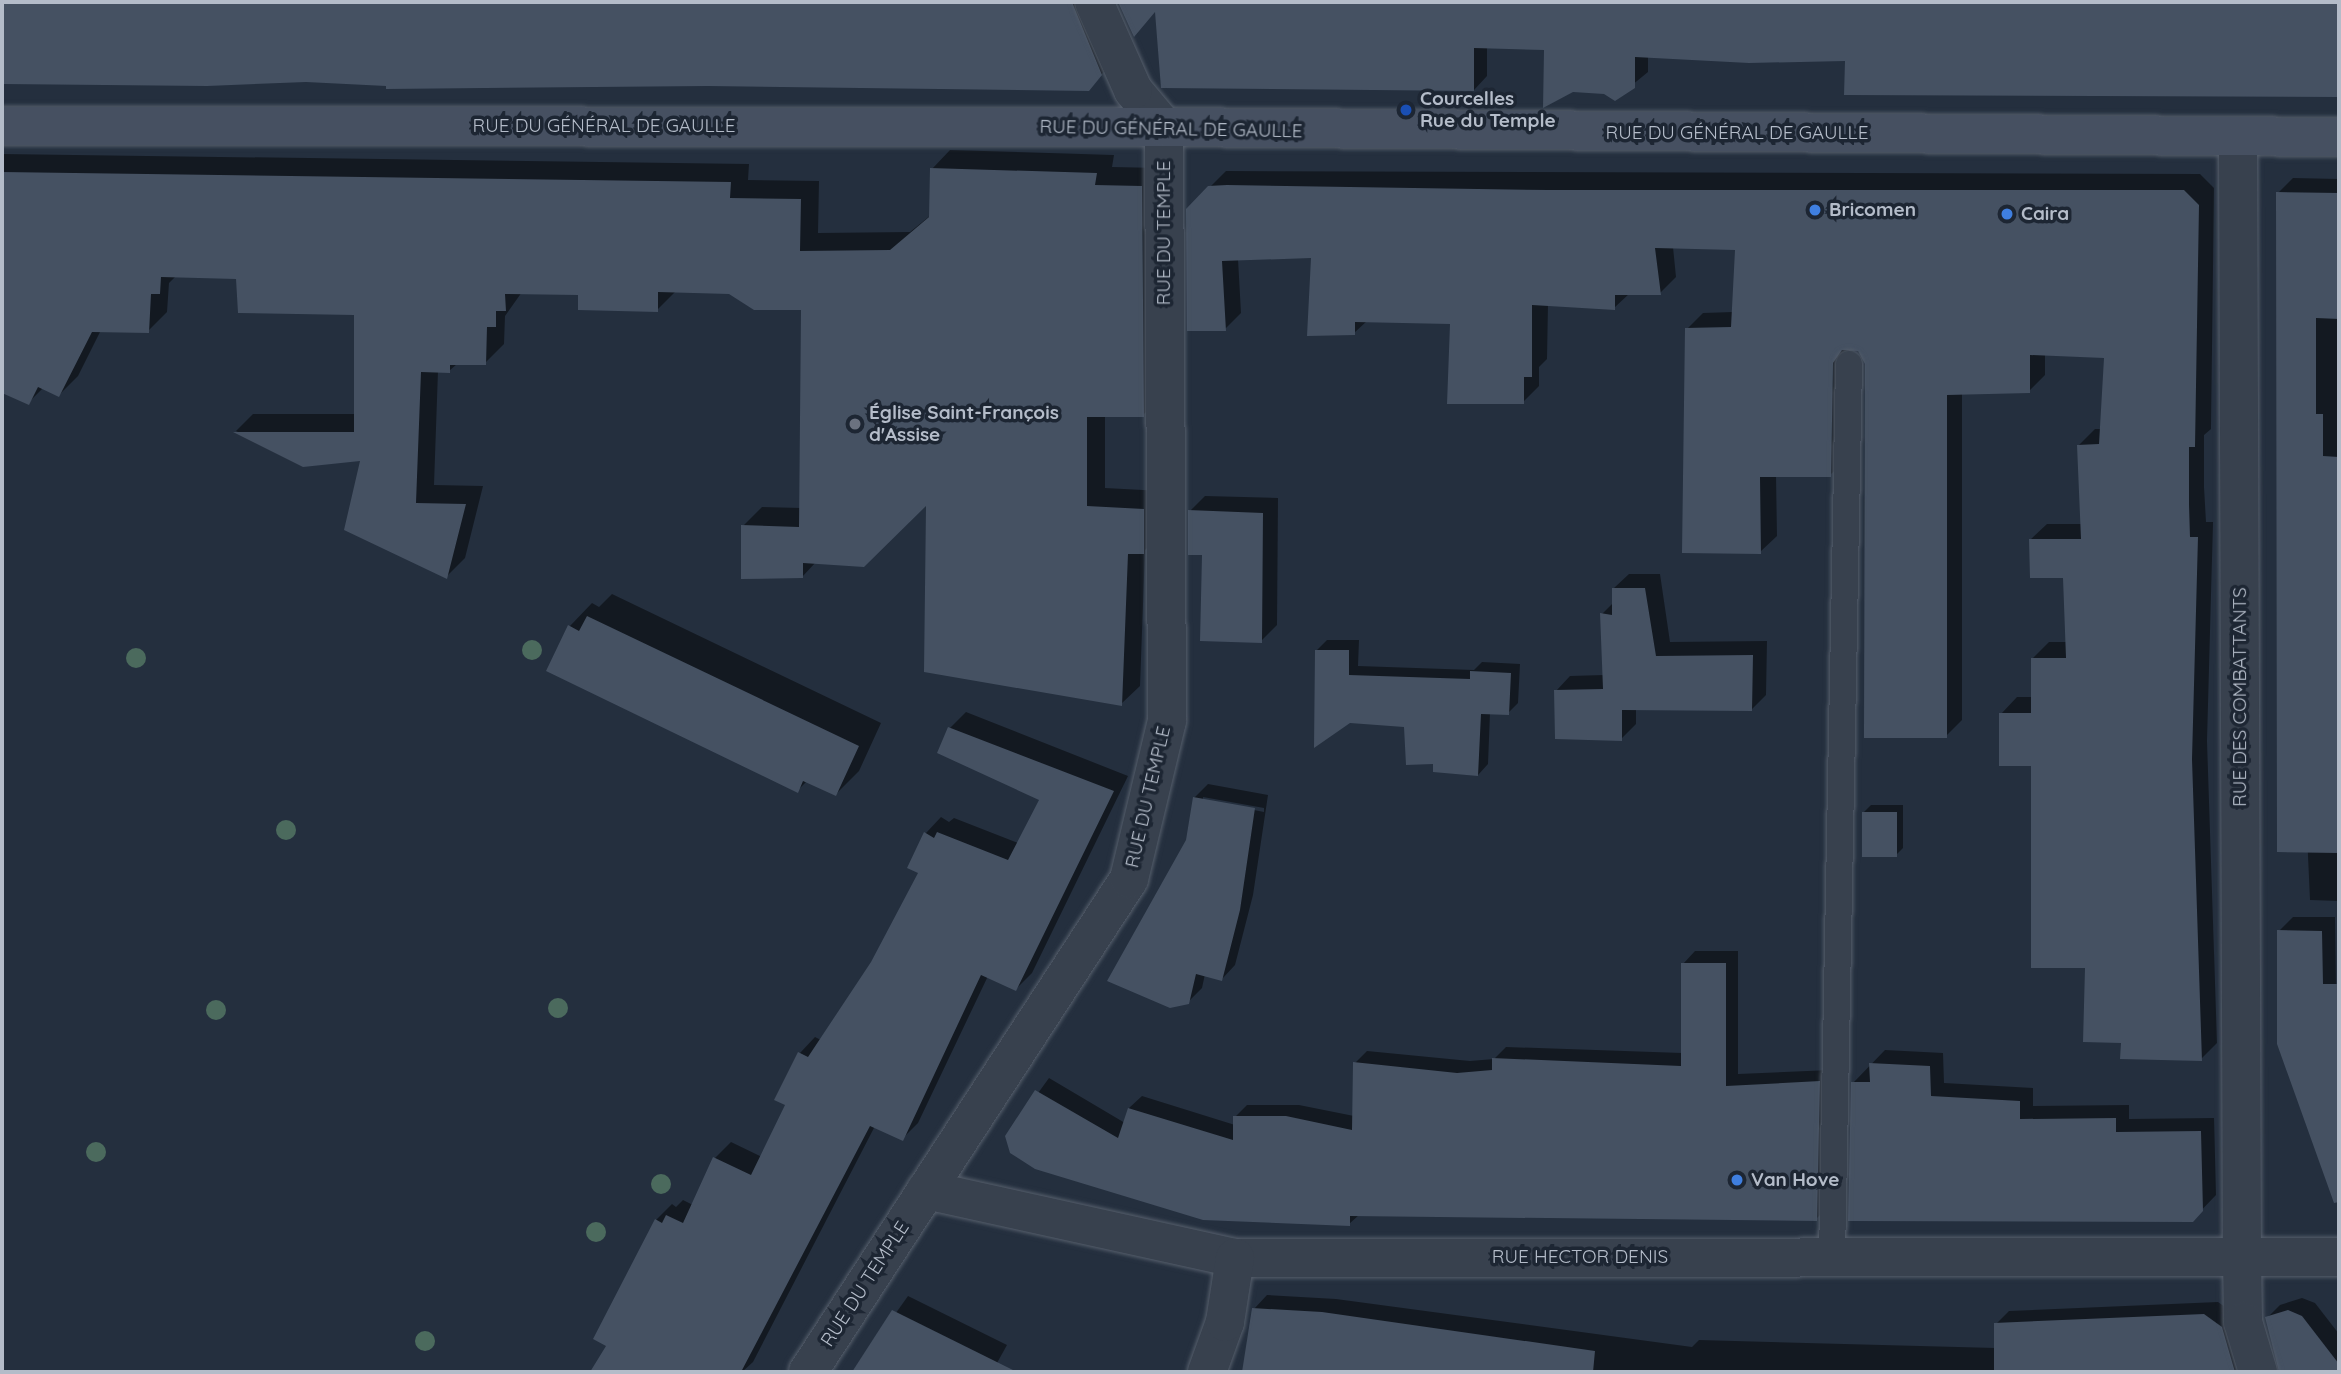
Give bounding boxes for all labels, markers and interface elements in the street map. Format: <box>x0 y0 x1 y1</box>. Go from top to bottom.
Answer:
place label: Courcelles Rue du Temple <box>1420 88 1556 132</box>
marker: Courcelles Rue du Temple <box>1398 102 1414 118</box>
street label: RUE DU GÉNÉRAL DE GAULLE <box>473 115 735 137</box>
street label: RUE DU GÉNÉRAL DE GAULLE <box>1039 115 1303 143</box>
street label: RUE DU GÉNÉRAL DE GAULLE <box>1606 122 1868 144</box>
street label: RUE DU TEMPLE <box>1153 161 1175 305</box>
place label: Bricomen <box>1829 199 1916 221</box>
marker: Bricomen <box>1807 202 1823 218</box>
place label: Caira <box>2021 203 2069 225</box>
marker: Caira <box>1999 206 2015 222</box>
place label: Église Saint-François d'Assise <box>869 402 1059 446</box>
marker: Église Saint-François d'Assise <box>847 416 863 432</box>
street label: RUE DES COMBATTANTS <box>2229 587 2251 807</box>
street label: RUE DU TEMPLE <box>1121 724 1175 870</box>
place label: Van Hove <box>1751 1169 1839 1191</box>
marker: Van Hove <box>1729 1172 1745 1188</box>
street label: RUE DU TEMPLE <box>816 1217 914 1351</box>
street label: RUE HECTOR DENIS <box>1492 1246 1668 1268</box>

